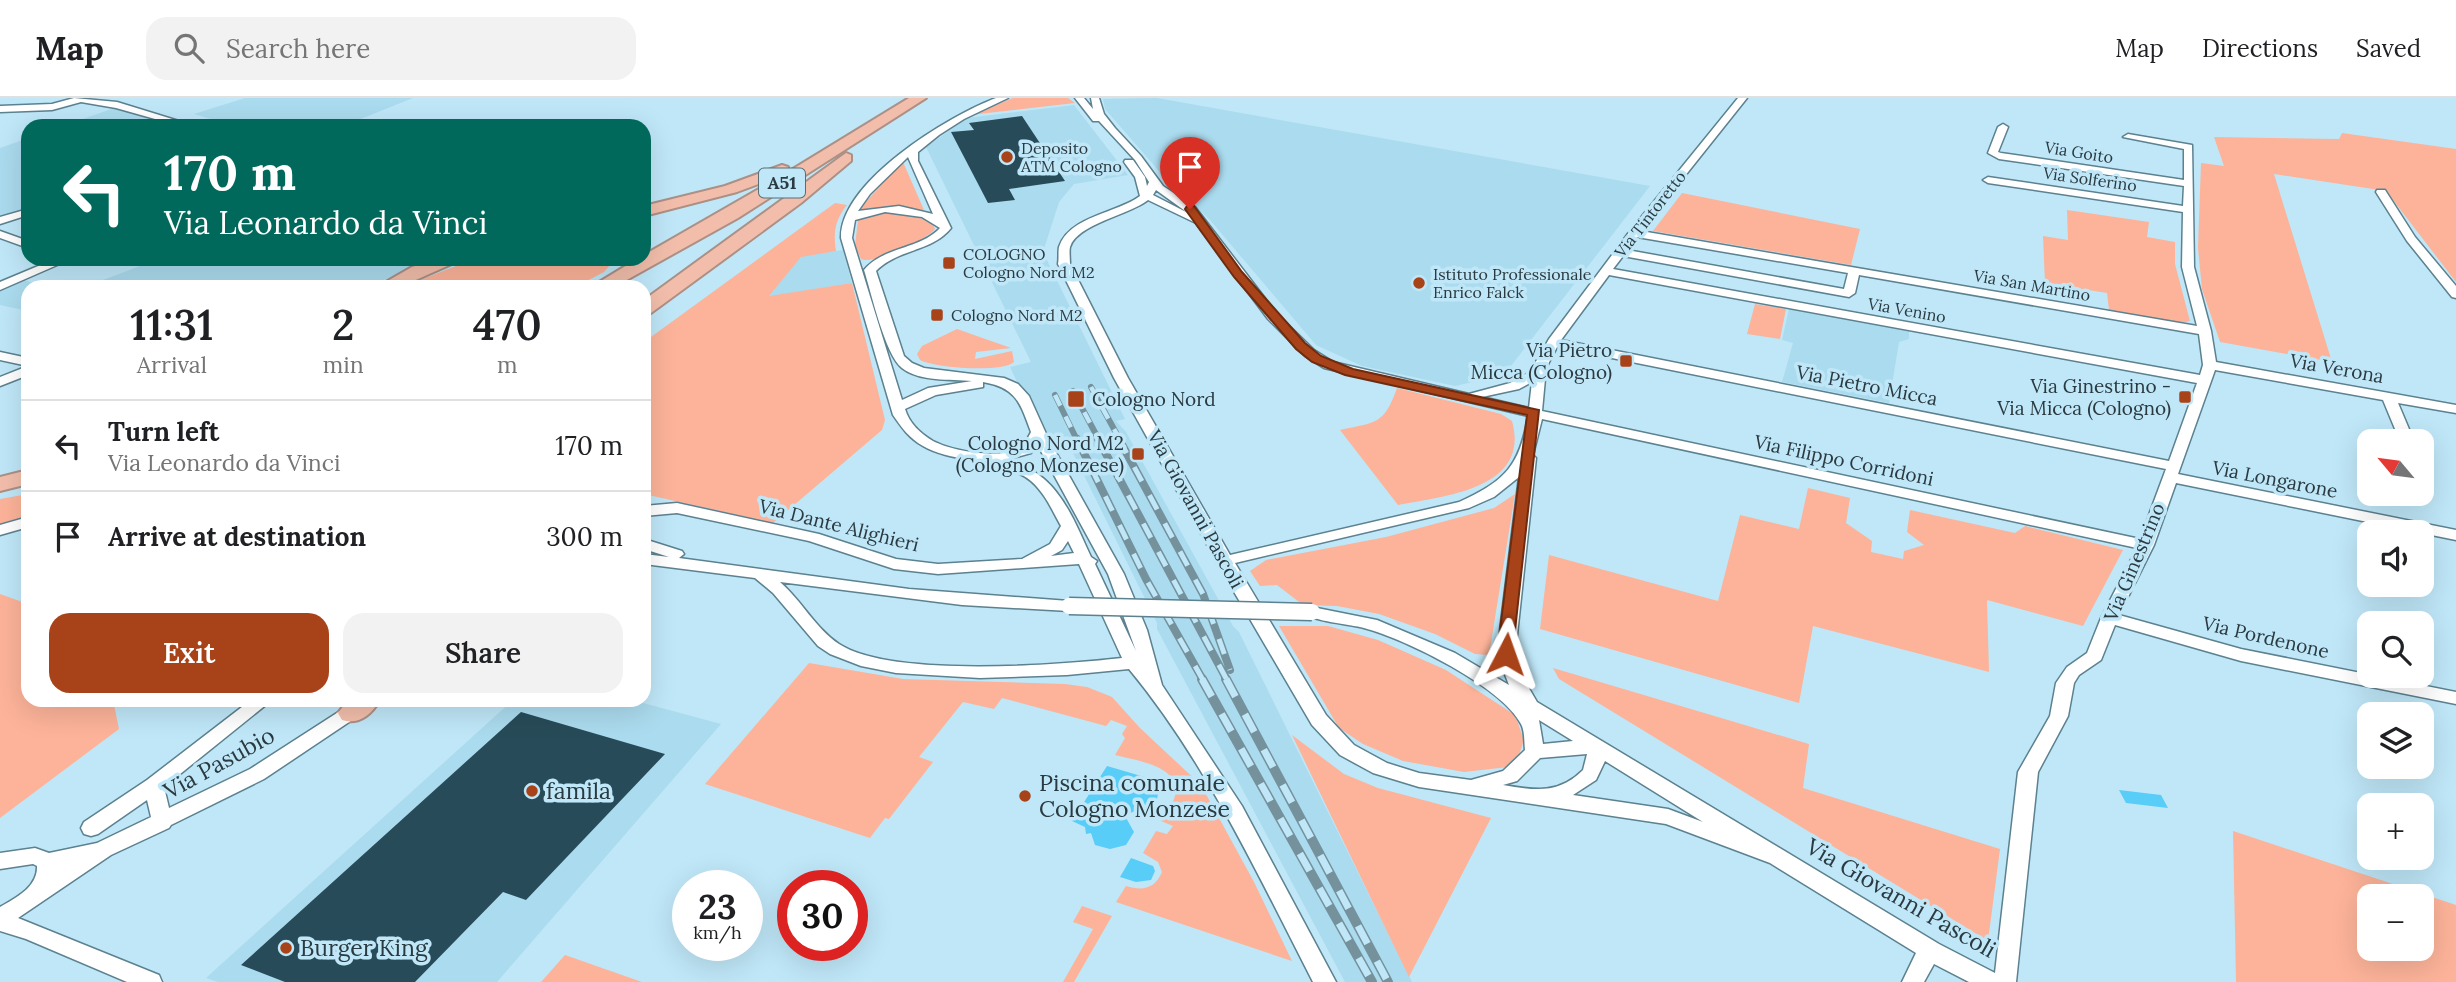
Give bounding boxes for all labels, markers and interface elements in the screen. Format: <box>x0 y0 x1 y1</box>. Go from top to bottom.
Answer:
search box <box>146 17 636 80</box>
text: Map <box>35 27 104 69</box>
icon: search <box>170 29 208 67</box>
text: Search here <box>226 32 370 65</box>
text: Map <box>2115 33 2164 64</box>
text: Directions <box>2202 33 2318 64</box>
text: Saved <box>2356 33 2421 64</box>
pin <box>1160 137 1220 209</box>
street label: Via Goito <box>2042 137 2115 167</box>
place label: Deposito ATM Cologno <box>1020 138 1122 176</box>
text: 170 m <box>164 141 296 203</box>
icon: left <box>49 147 140 238</box>
icon: arrive <box>1171 148 1209 186</box>
marker: Deposito ATM Cologno <box>999 149 1015 165</box>
street label: Via Solferino <box>2041 162 2138 195</box>
street label: Via Tintoretto <box>1609 167 1690 262</box>
road number: A51 <box>759 168 805 198</box>
text: Via Leonardo da Vinci <box>164 202 488 243</box>
place label: COLOGNO Cologno Nord M2 <box>963 244 1095 282</box>
marker: COLOGNO Cologno Nord M2 <box>941 255 957 271</box>
place label: Istituto Professionale Enrico Falck <box>1433 264 1592 302</box>
street label: Via San Martino <box>1971 265 2092 305</box>
marker: Istituto Professionale Enrico Falck <box>1411 275 1427 291</box>
street label: Via Venino <box>1865 293 1948 327</box>
text: 11:31 <box>130 298 214 352</box>
text: 2 <box>332 298 354 352</box>
text: 470 <box>473 298 542 352</box>
place label: Cologno Nord M2 <box>951 305 1083 325</box>
marker: Cologno Nord M2 <box>929 307 945 323</box>
place label: Via Pietro Micca (Cologno) <box>1470 338 1612 385</box>
street label: Via Verona <box>2287 348 2386 388</box>
text: Arrival <box>137 350 207 379</box>
text: min <box>323 350 364 379</box>
text: m <box>497 350 518 379</box>
marker: Via Pietro Micca (Cologno) <box>1618 353 1634 369</box>
street label: Via Pietro Micca <box>1793 359 1940 411</box>
place label: Via Ginestrino - Via Micca (Cologno) <box>1996 374 2171 421</box>
place label: Cologno Nord <box>1092 387 1216 411</box>
marker: Cologno Nord <box>1066 389 1086 409</box>
marker: Via Ginestrino - Via Micca (Cologno) <box>2177 389 2193 405</box>
text: Turn left <box>108 415 219 448</box>
street label: Via Giovanni Pascoli <box>1142 425 1249 592</box>
icon: left <box>49 427 87 465</box>
text: 170 m <box>555 429 623 462</box>
street label: Via Filippo Corridoni <box>1751 429 1936 491</box>
north arrow <box>2357 429 2434 506</box>
map controls <box>2357 429 2434 961</box>
place label: Cologno Nord M2 (Cologno Monzese) <box>956 431 1124 478</box>
marker: Cologno Nord M2 (Cologno Monzese) <box>1130 446 1146 462</box>
text: Via Leonardo da Vinci <box>108 448 341 477</box>
street label: Via Longarone <box>2209 455 2340 503</box>
street label: Via Dante Alighieri <box>756 493 922 556</box>
street label: Via Ginestrino <box>2098 499 2170 626</box>
icon: arrive <box>49 518 87 556</box>
text: Arrive at destination <box>108 520 366 553</box>
text: 300 m <box>546 520 623 553</box>
button: sound <box>2357 520 2434 597</box>
street label: Via Pordenone <box>2200 611 2332 663</box>
button: search <box>2357 611 2434 688</box>
button: Exit <box>49 613 329 693</box>
button: Share <box>343 613 623 693</box>
position arrow <box>1469 617 1543 691</box>
button: layers <box>2357 702 2434 779</box>
street label: Via Pasubio <box>157 720 279 805</box>
place label: Piscina comunale Cologno Monzese <box>1039 768 1230 823</box>
place label: famila <box>546 776 611 805</box>
marker: famila <box>524 783 540 799</box>
marker: Piscina comunale Cologno Monzese <box>1017 788 1033 804</box>
button: + <box>2357 793 2434 870</box>
street label: Via Giovanni Pascoli <box>1800 831 2001 964</box>
speed limit sign: 30 <box>777 870 868 961</box>
text: 23 <box>698 884 737 929</box>
button: − <box>2357 884 2434 961</box>
text: km/h <box>693 921 742 944</box>
place label: Burger King <box>300 933 429 962</box>
marker: Burger King <box>278 940 294 956</box>

